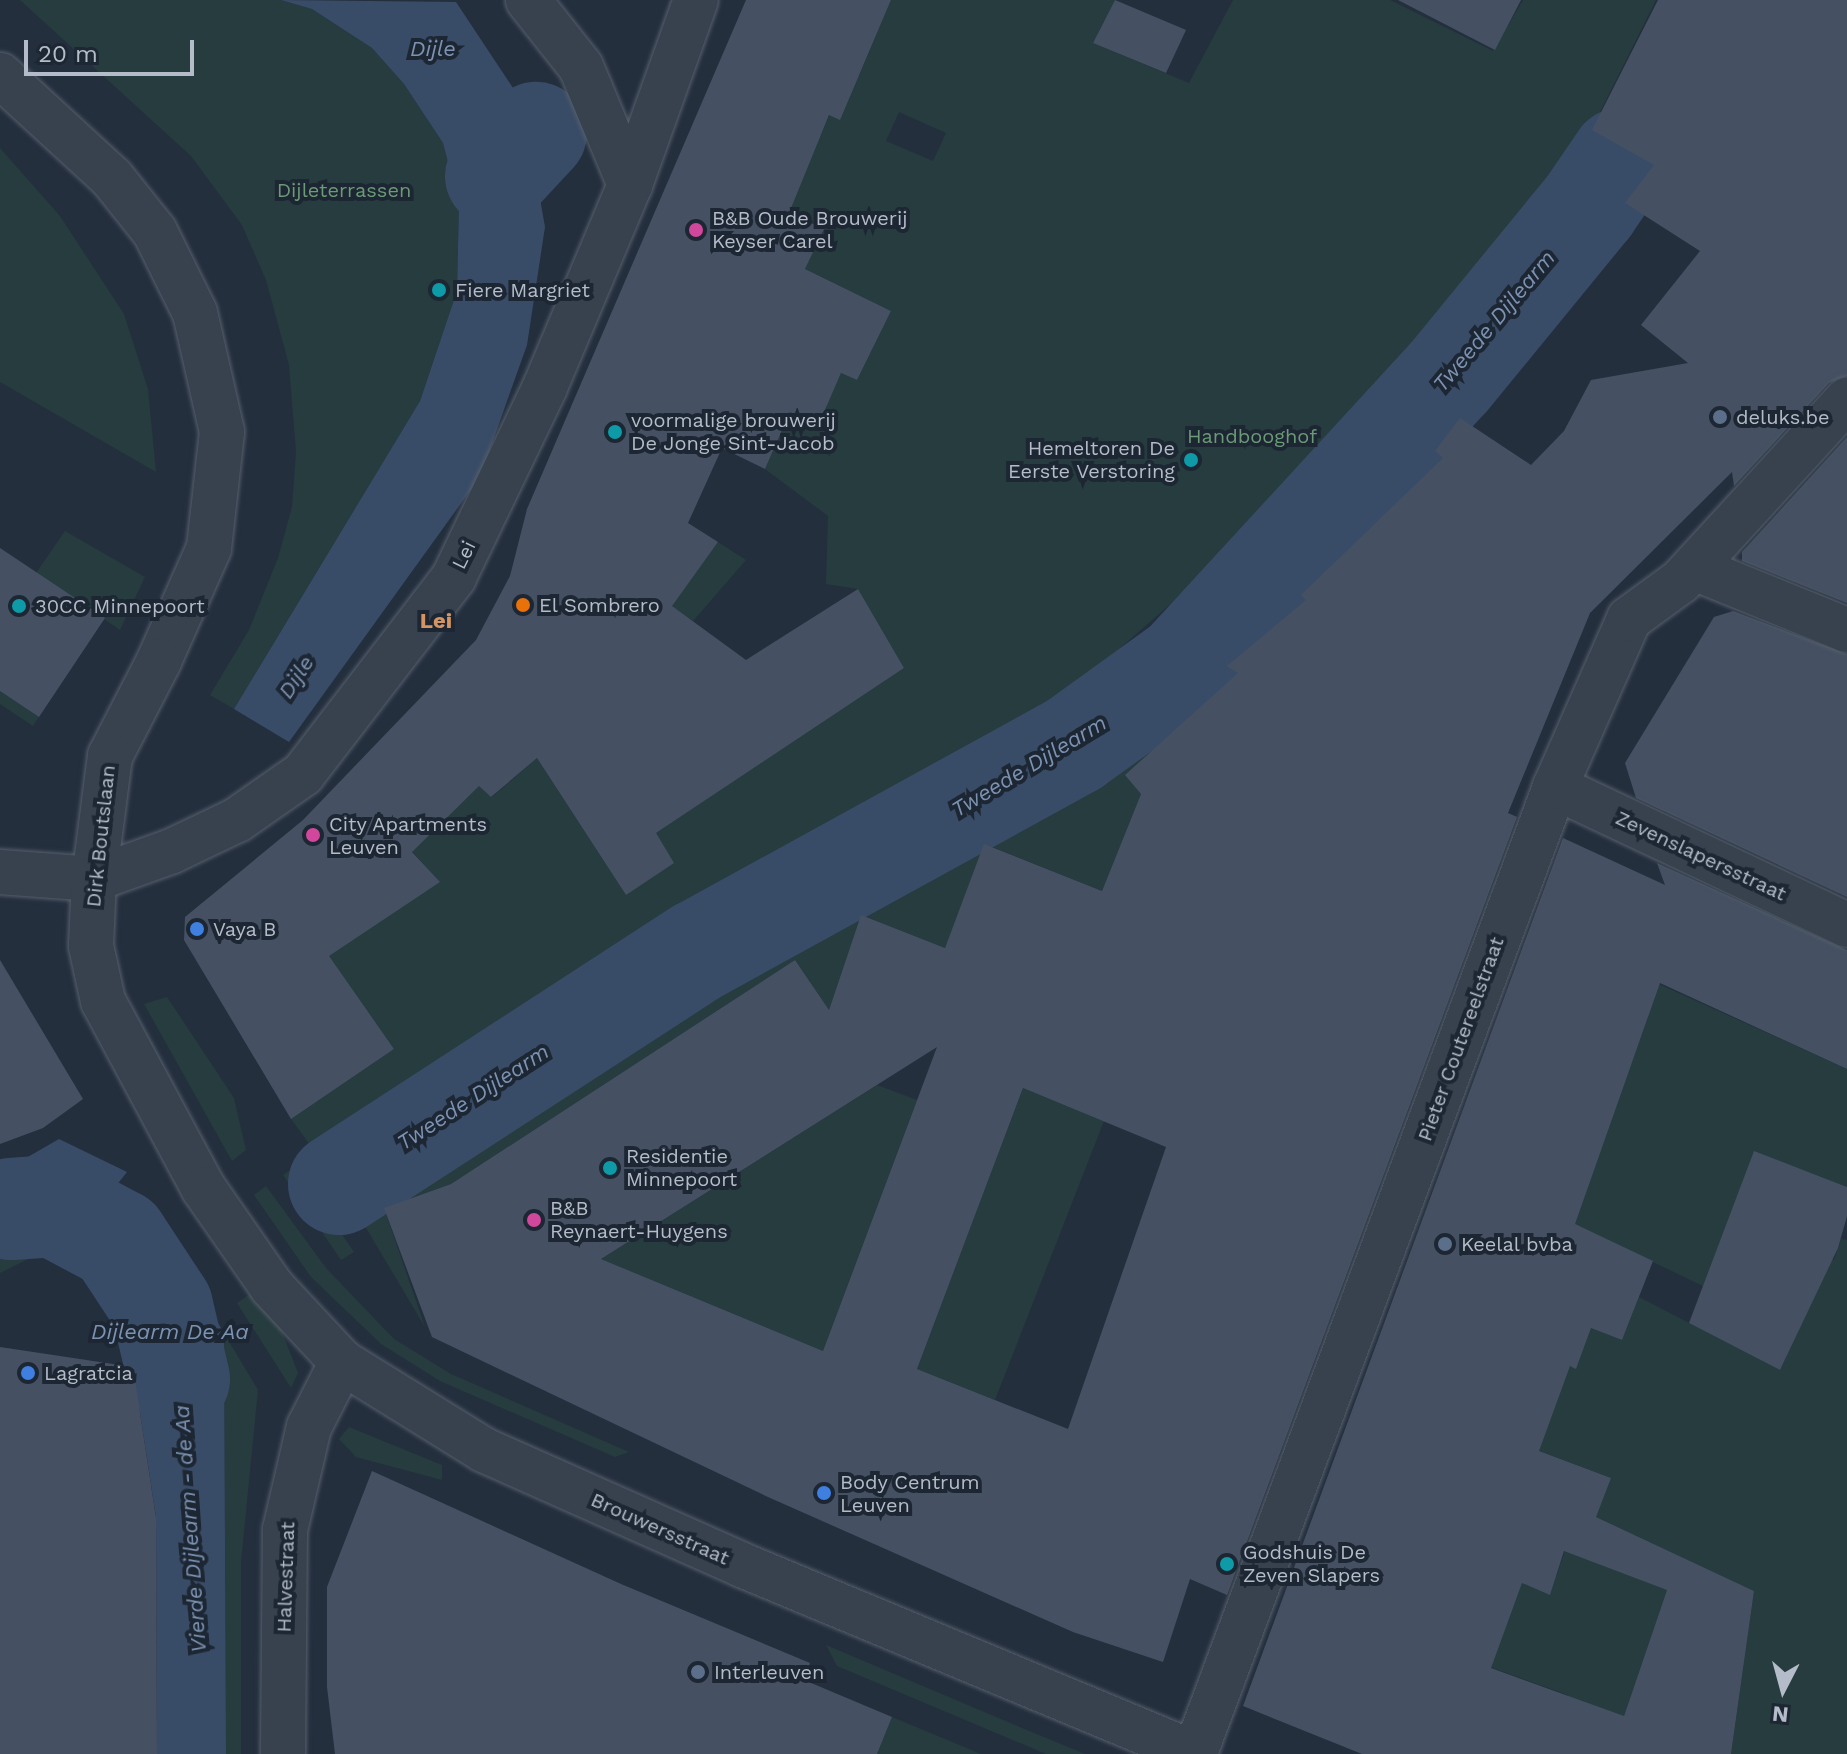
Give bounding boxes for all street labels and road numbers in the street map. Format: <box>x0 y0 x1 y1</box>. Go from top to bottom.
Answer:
street label: Lei <box>447 537 481 573</box>
street label: Dirk Boutslaan <box>82 763 120 909</box>
street label: Zevenslapersstraat <box>1612 806 1790 906</box>
street label: Pieter Coutereelstraat <box>1413 933 1509 1145</box>
street label: Brouwersstraat <box>587 1488 733 1570</box>
street label: Halvestraat <box>272 1521 300 1633</box>

